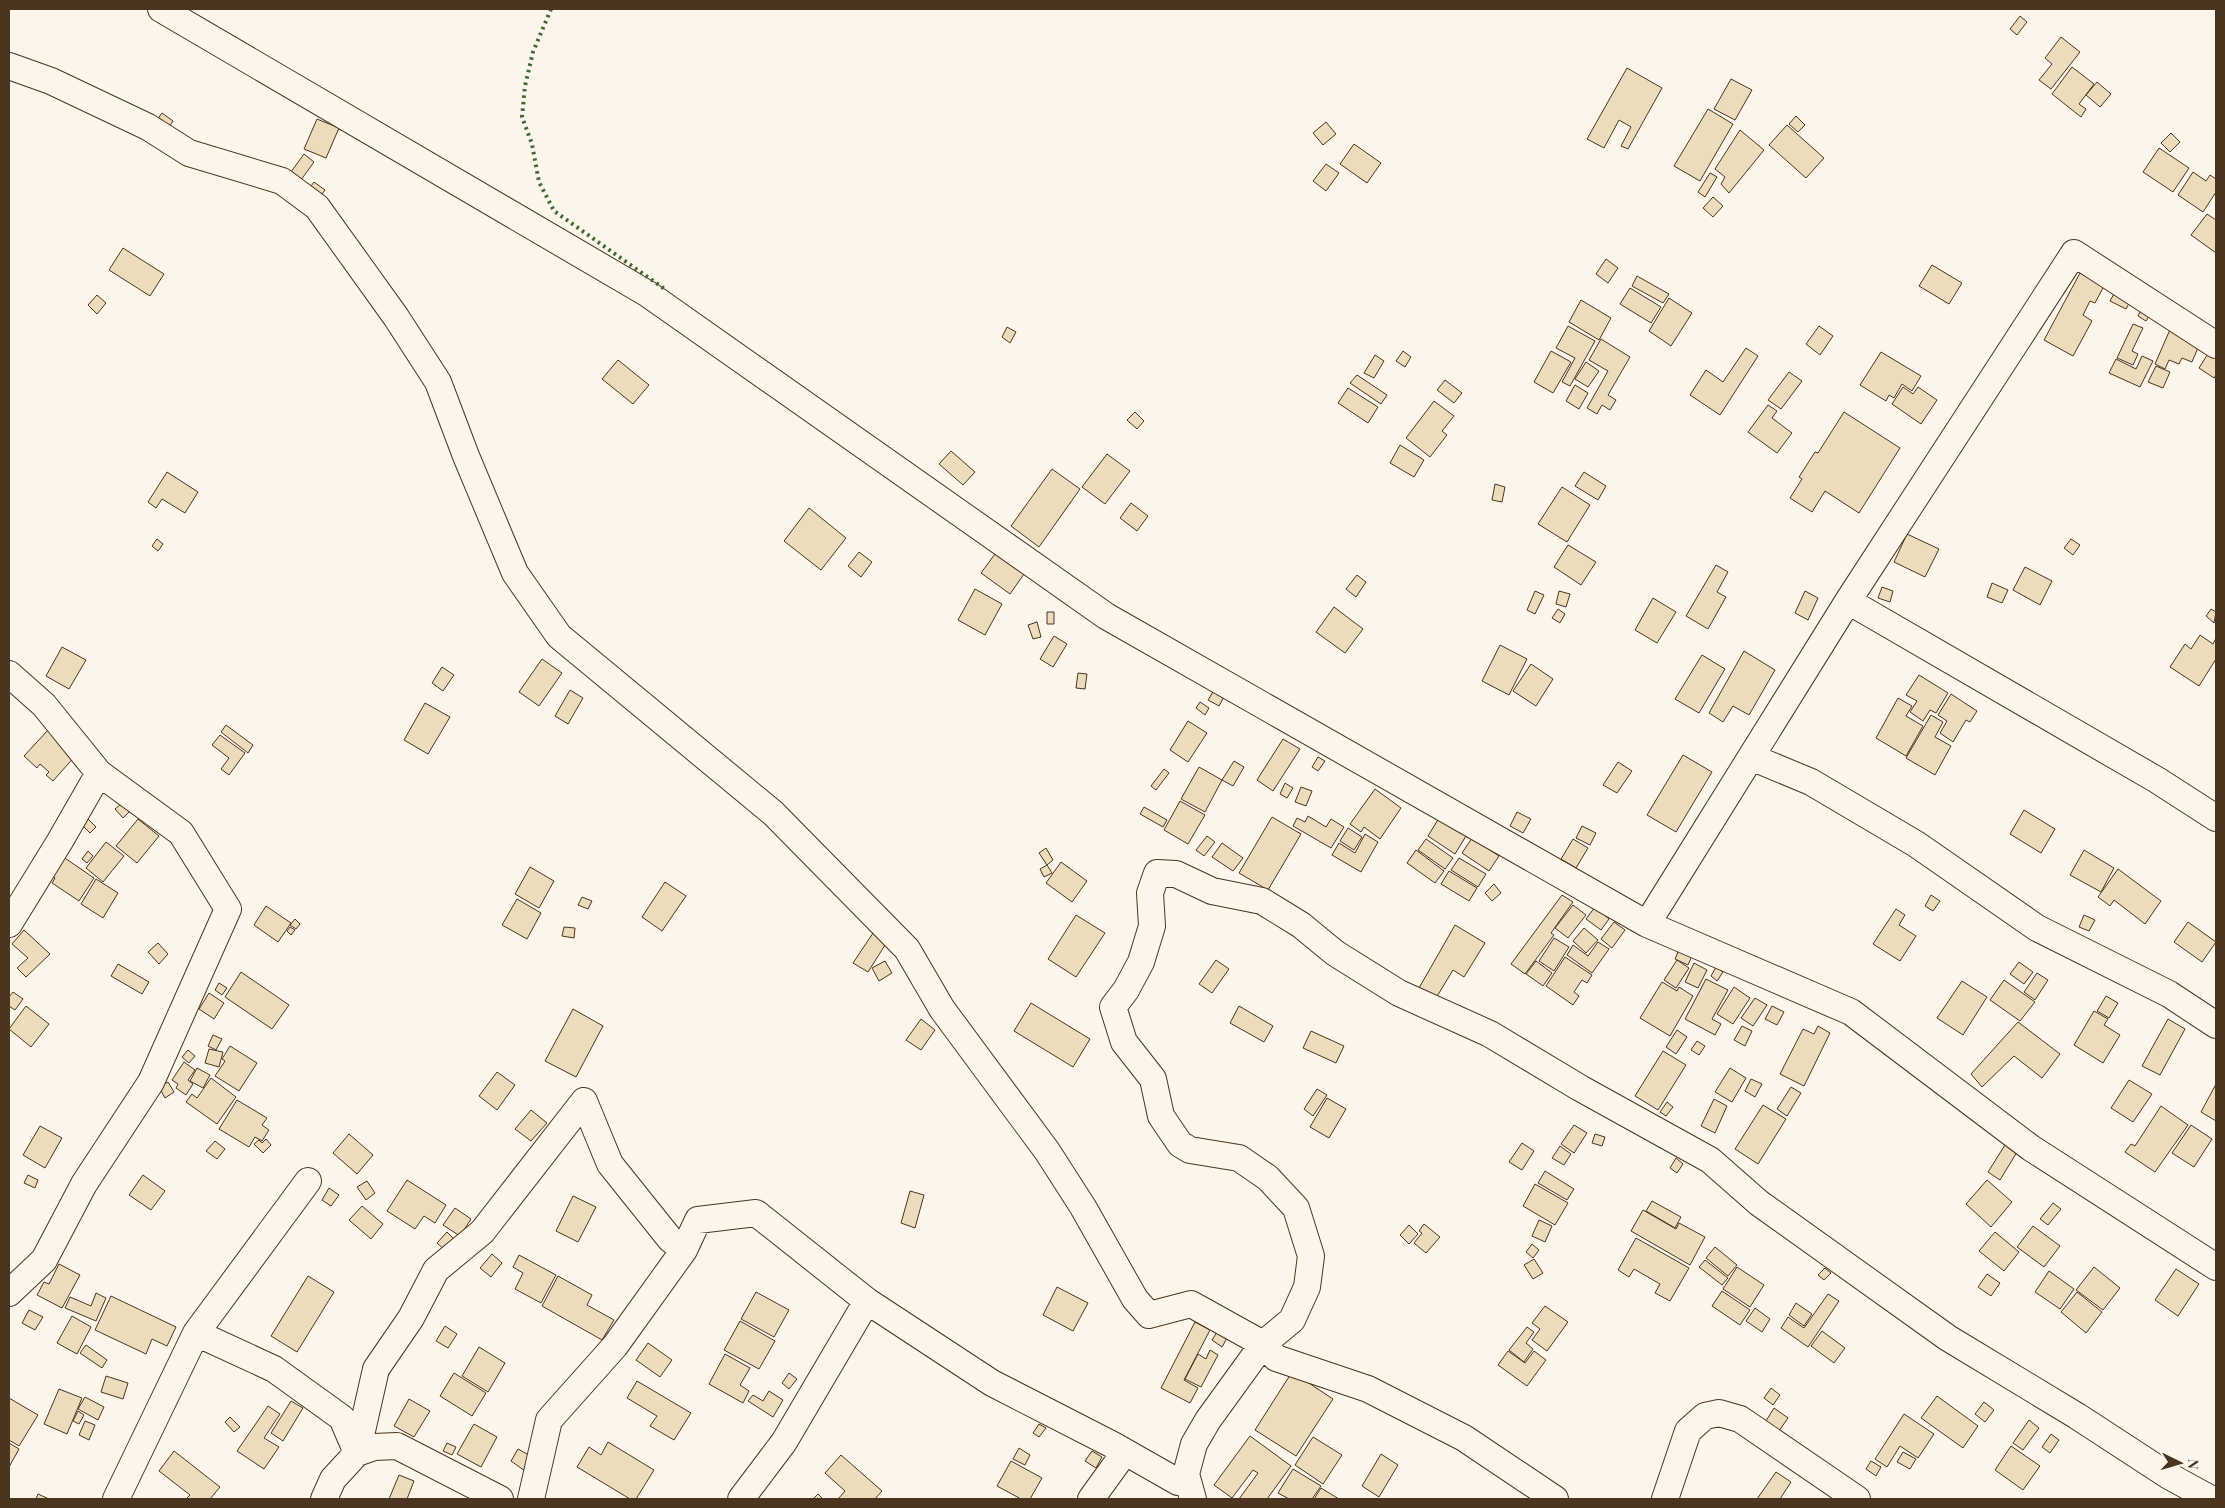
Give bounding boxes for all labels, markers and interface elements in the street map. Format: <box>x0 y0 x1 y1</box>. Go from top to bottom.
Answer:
north arrow <box>2155 1438 2205 1488</box>
text: N <box>2184 1458 2203 1470</box>

